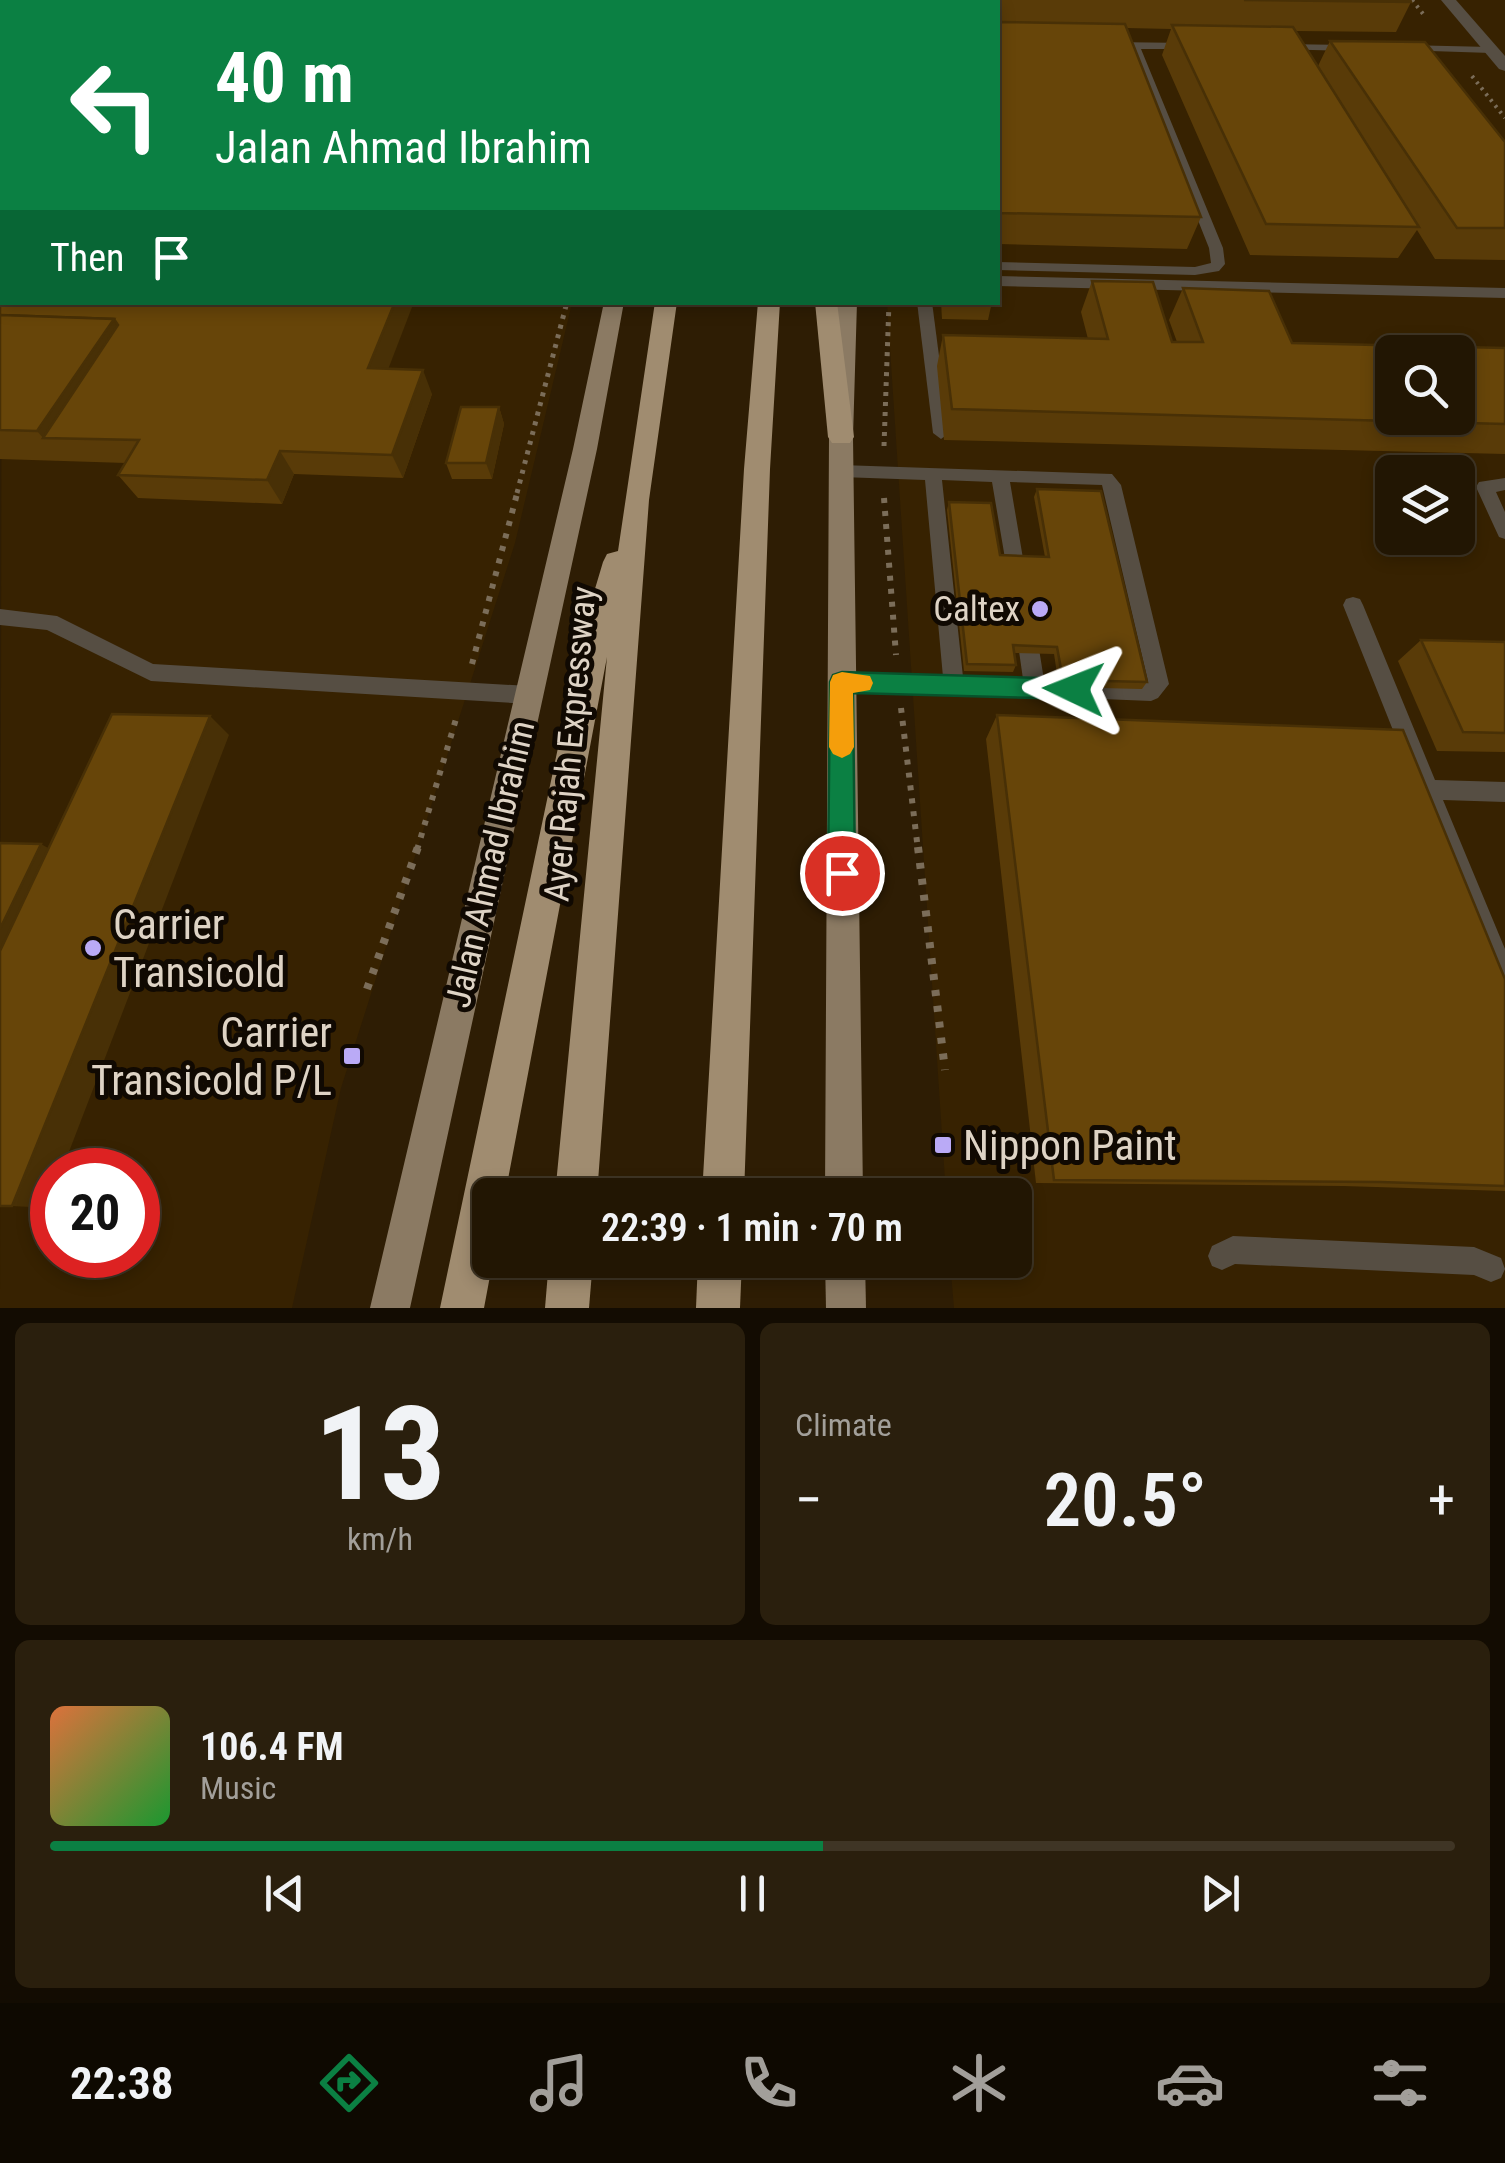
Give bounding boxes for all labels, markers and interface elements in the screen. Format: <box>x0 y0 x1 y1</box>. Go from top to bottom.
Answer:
text: 40 m <box>215 37 354 119</box>
icon: left <box>50 40 180 170</box>
text: Jalan Ahmad Ibrahim <box>215 121 592 174</box>
icon: arrive <box>144 230 199 285</box>
text: Then <box>50 236 124 280</box>
map controls <box>1375 335 1475 555</box>
button: search <box>1375 335 1475 435</box>
button: layers <box>1375 455 1475 555</box>
street label: Ayer Rajah Expressway <box>536 585 605 903</box>
place label: Caltex <box>933 589 1020 630</box>
marker: Caltex <box>1029 598 1051 620</box>
position arrow <box>1022 637 1126 741</box>
street label: Jalan Ahmad Ibrahim <box>438 717 543 1012</box>
pin <box>800 831 885 916</box>
icon: arrive <box>815 846 870 901</box>
place label: Carrier Transicold <box>113 900 286 997</box>
marker: Carrier Transicold <box>82 937 104 959</box>
place label: Carrier Transicold P/L <box>91 1008 332 1105</box>
marker: Carrier Transicold P/L <box>341 1045 363 1067</box>
place label: Nippon Paint <box>963 1121 1177 1170</box>
marker: Nippon Paint <box>932 1134 954 1156</box>
speed limit sign: 20 <box>30 1148 160 1278</box>
text: 22:39 · 1 min · 70 m <box>601 1206 903 1250</box>
text: 13 <box>314 1378 446 1531</box>
text: Climate <box>795 1406 892 1444</box>
text: 20.5° <box>1043 1456 1207 1544</box>
text: − <box>795 1468 823 1532</box>
text: + <box>1428 1468 1455 1532</box>
text: km/h <box>347 1520 413 1558</box>
text: 106.4 FM <box>200 1725 344 1769</box>
text: Music <box>200 1769 276 1807</box>
icon: previous <box>257 1866 312 1921</box>
icon: pause <box>725 1866 780 1921</box>
icon: next <box>1193 1866 1248 1921</box>
icon: directions <box>314 2048 384 2118</box>
icon: music <box>524 2048 594 2118</box>
icon: phone <box>734 2048 804 2118</box>
icon: climate <box>944 2048 1014 2118</box>
icon: car <box>1155 2048 1225 2118</box>
icon: filters <box>1365 2048 1435 2118</box>
text: 22:38 <box>70 2057 173 2110</box>

